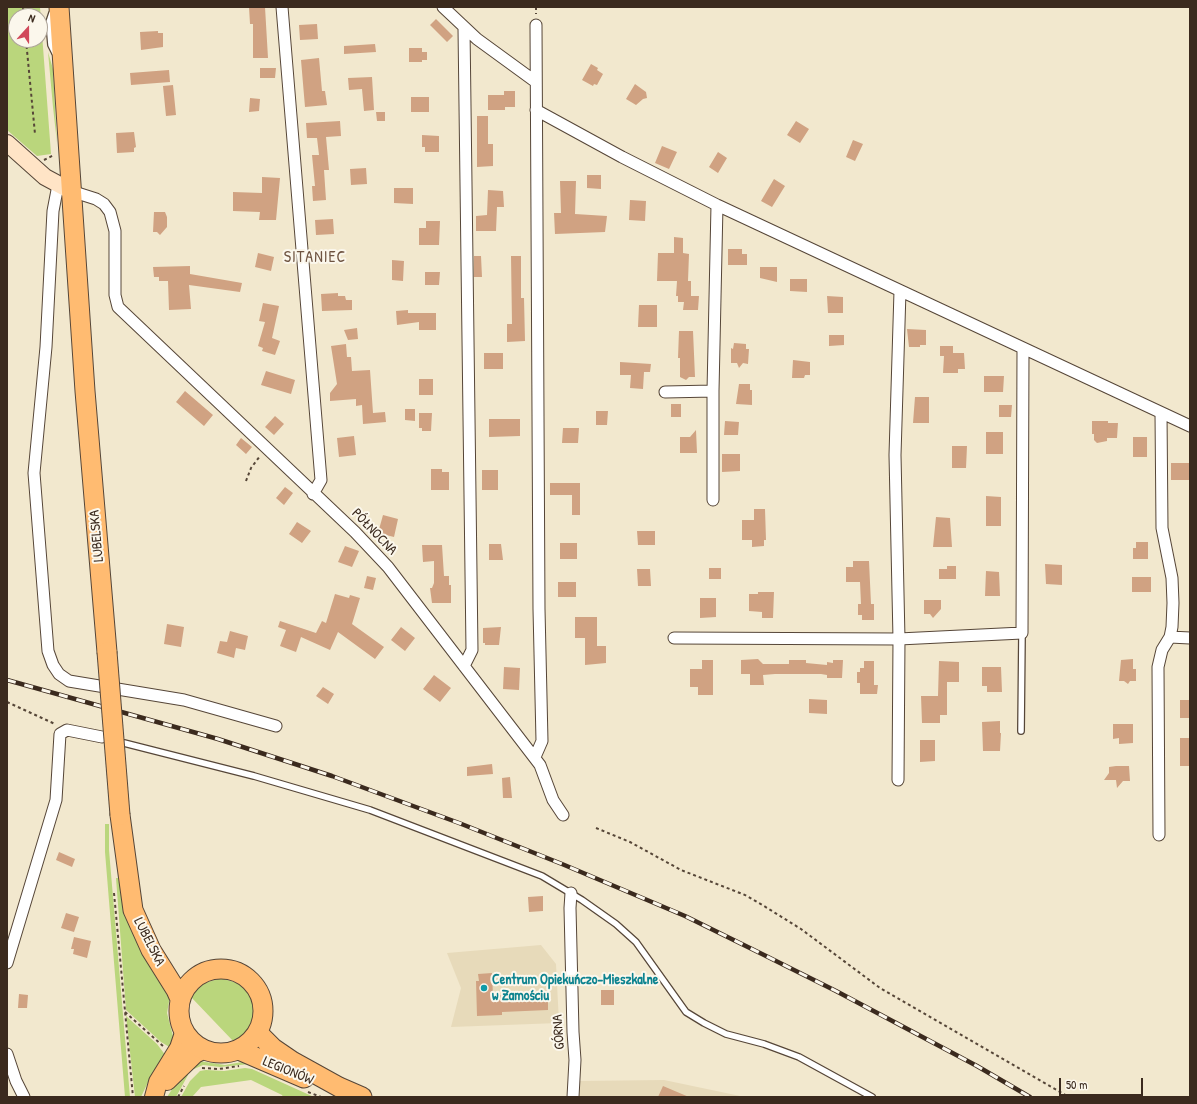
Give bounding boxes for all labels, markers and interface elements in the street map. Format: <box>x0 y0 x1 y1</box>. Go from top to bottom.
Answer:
north arrow <box>8 8 48 48</box>
text: N <box>27 10 37 25</box>
district label: SITANIEC <box>284 248 346 268</box>
street label: PÓŁNOCNA <box>348 505 400 559</box>
street label: LUBELSKA <box>86 509 108 563</box>
street label: LUBELSKA <box>130 915 168 969</box>
place label: Centrum Opiekuńczo-Mieszkalne w Zamościu <box>492 972 658 1004</box>
marker: Centrum Opiekuńczo-Mieszkalne w Zamościu <box>479 983 489 993</box>
street label: GÓRNA <box>549 1014 569 1050</box>
street label: LEGIONÓW <box>260 1053 316 1089</box>
scale bar <box>1061 1070 1145 1096</box>
text: 50 m <box>1066 1076 1087 1093</box>

